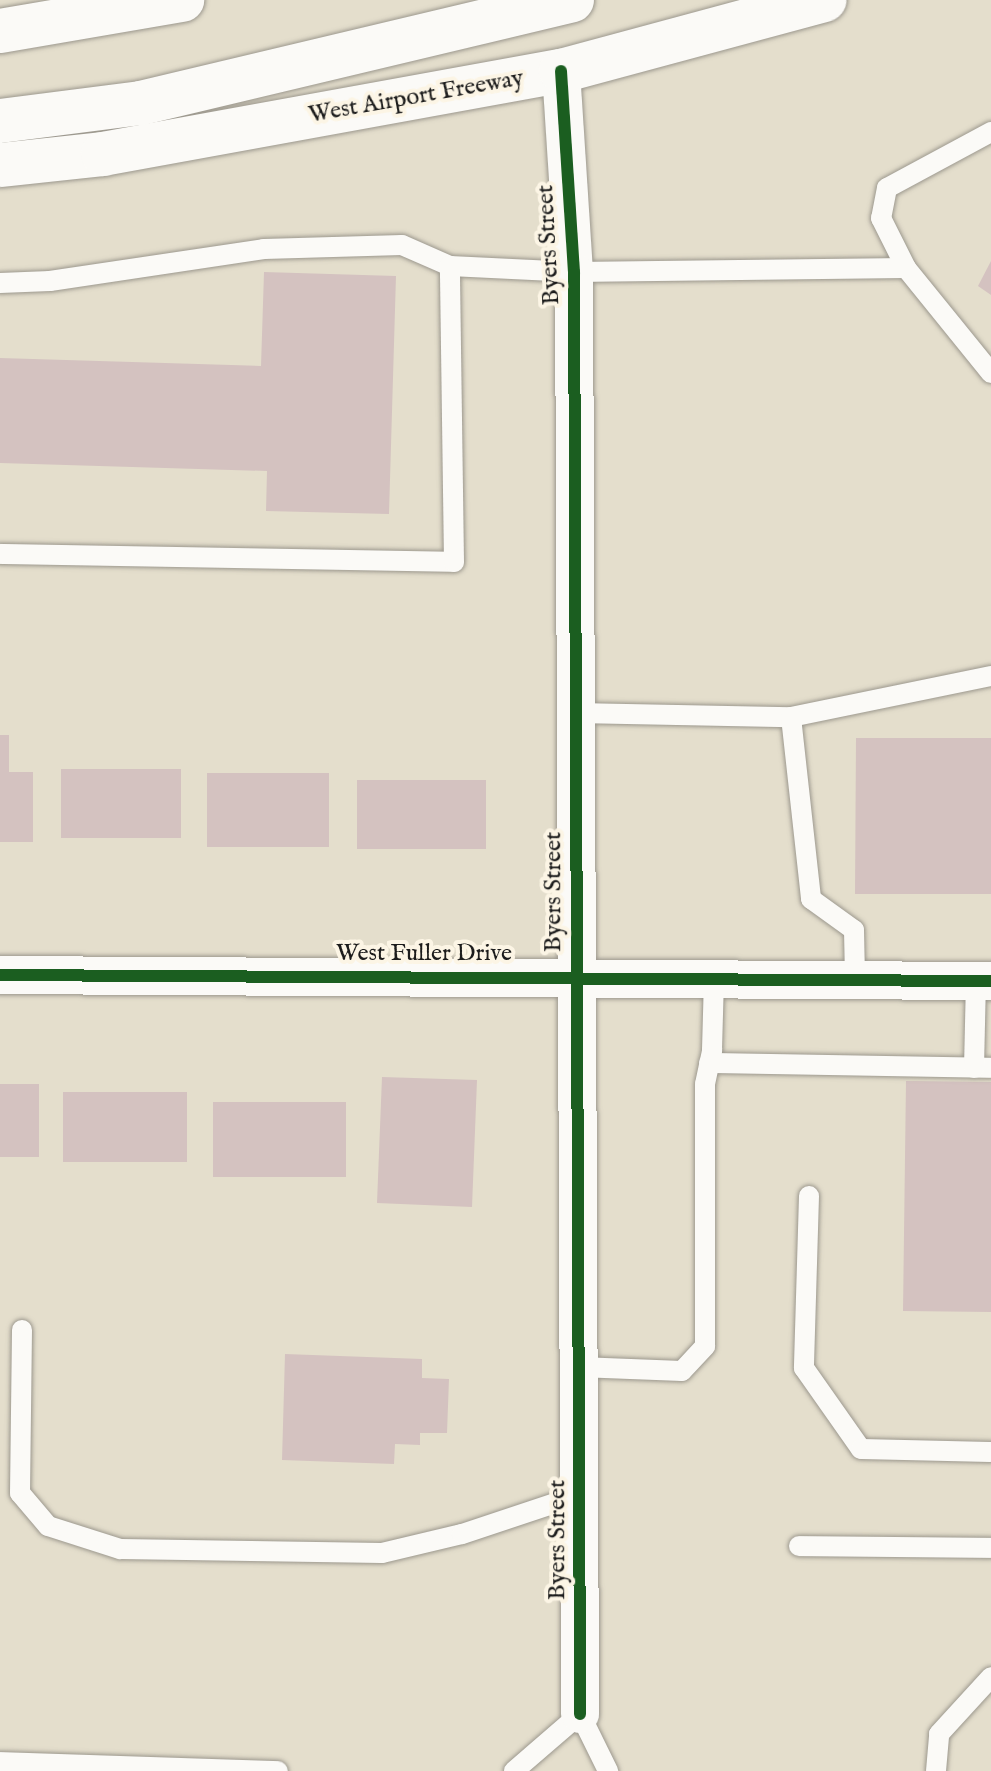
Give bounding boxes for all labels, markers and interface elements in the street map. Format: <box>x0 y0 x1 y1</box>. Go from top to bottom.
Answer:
street label: West Airport Freeway <box>306 64 526 130</box>
street label: Byers Street <box>531 184 567 306</box>
street label: Byers Street <box>540 832 568 952</box>
street label: West Fuller Drive <box>336 940 512 968</box>
street label: Byers Street <box>544 1480 572 1600</box>

